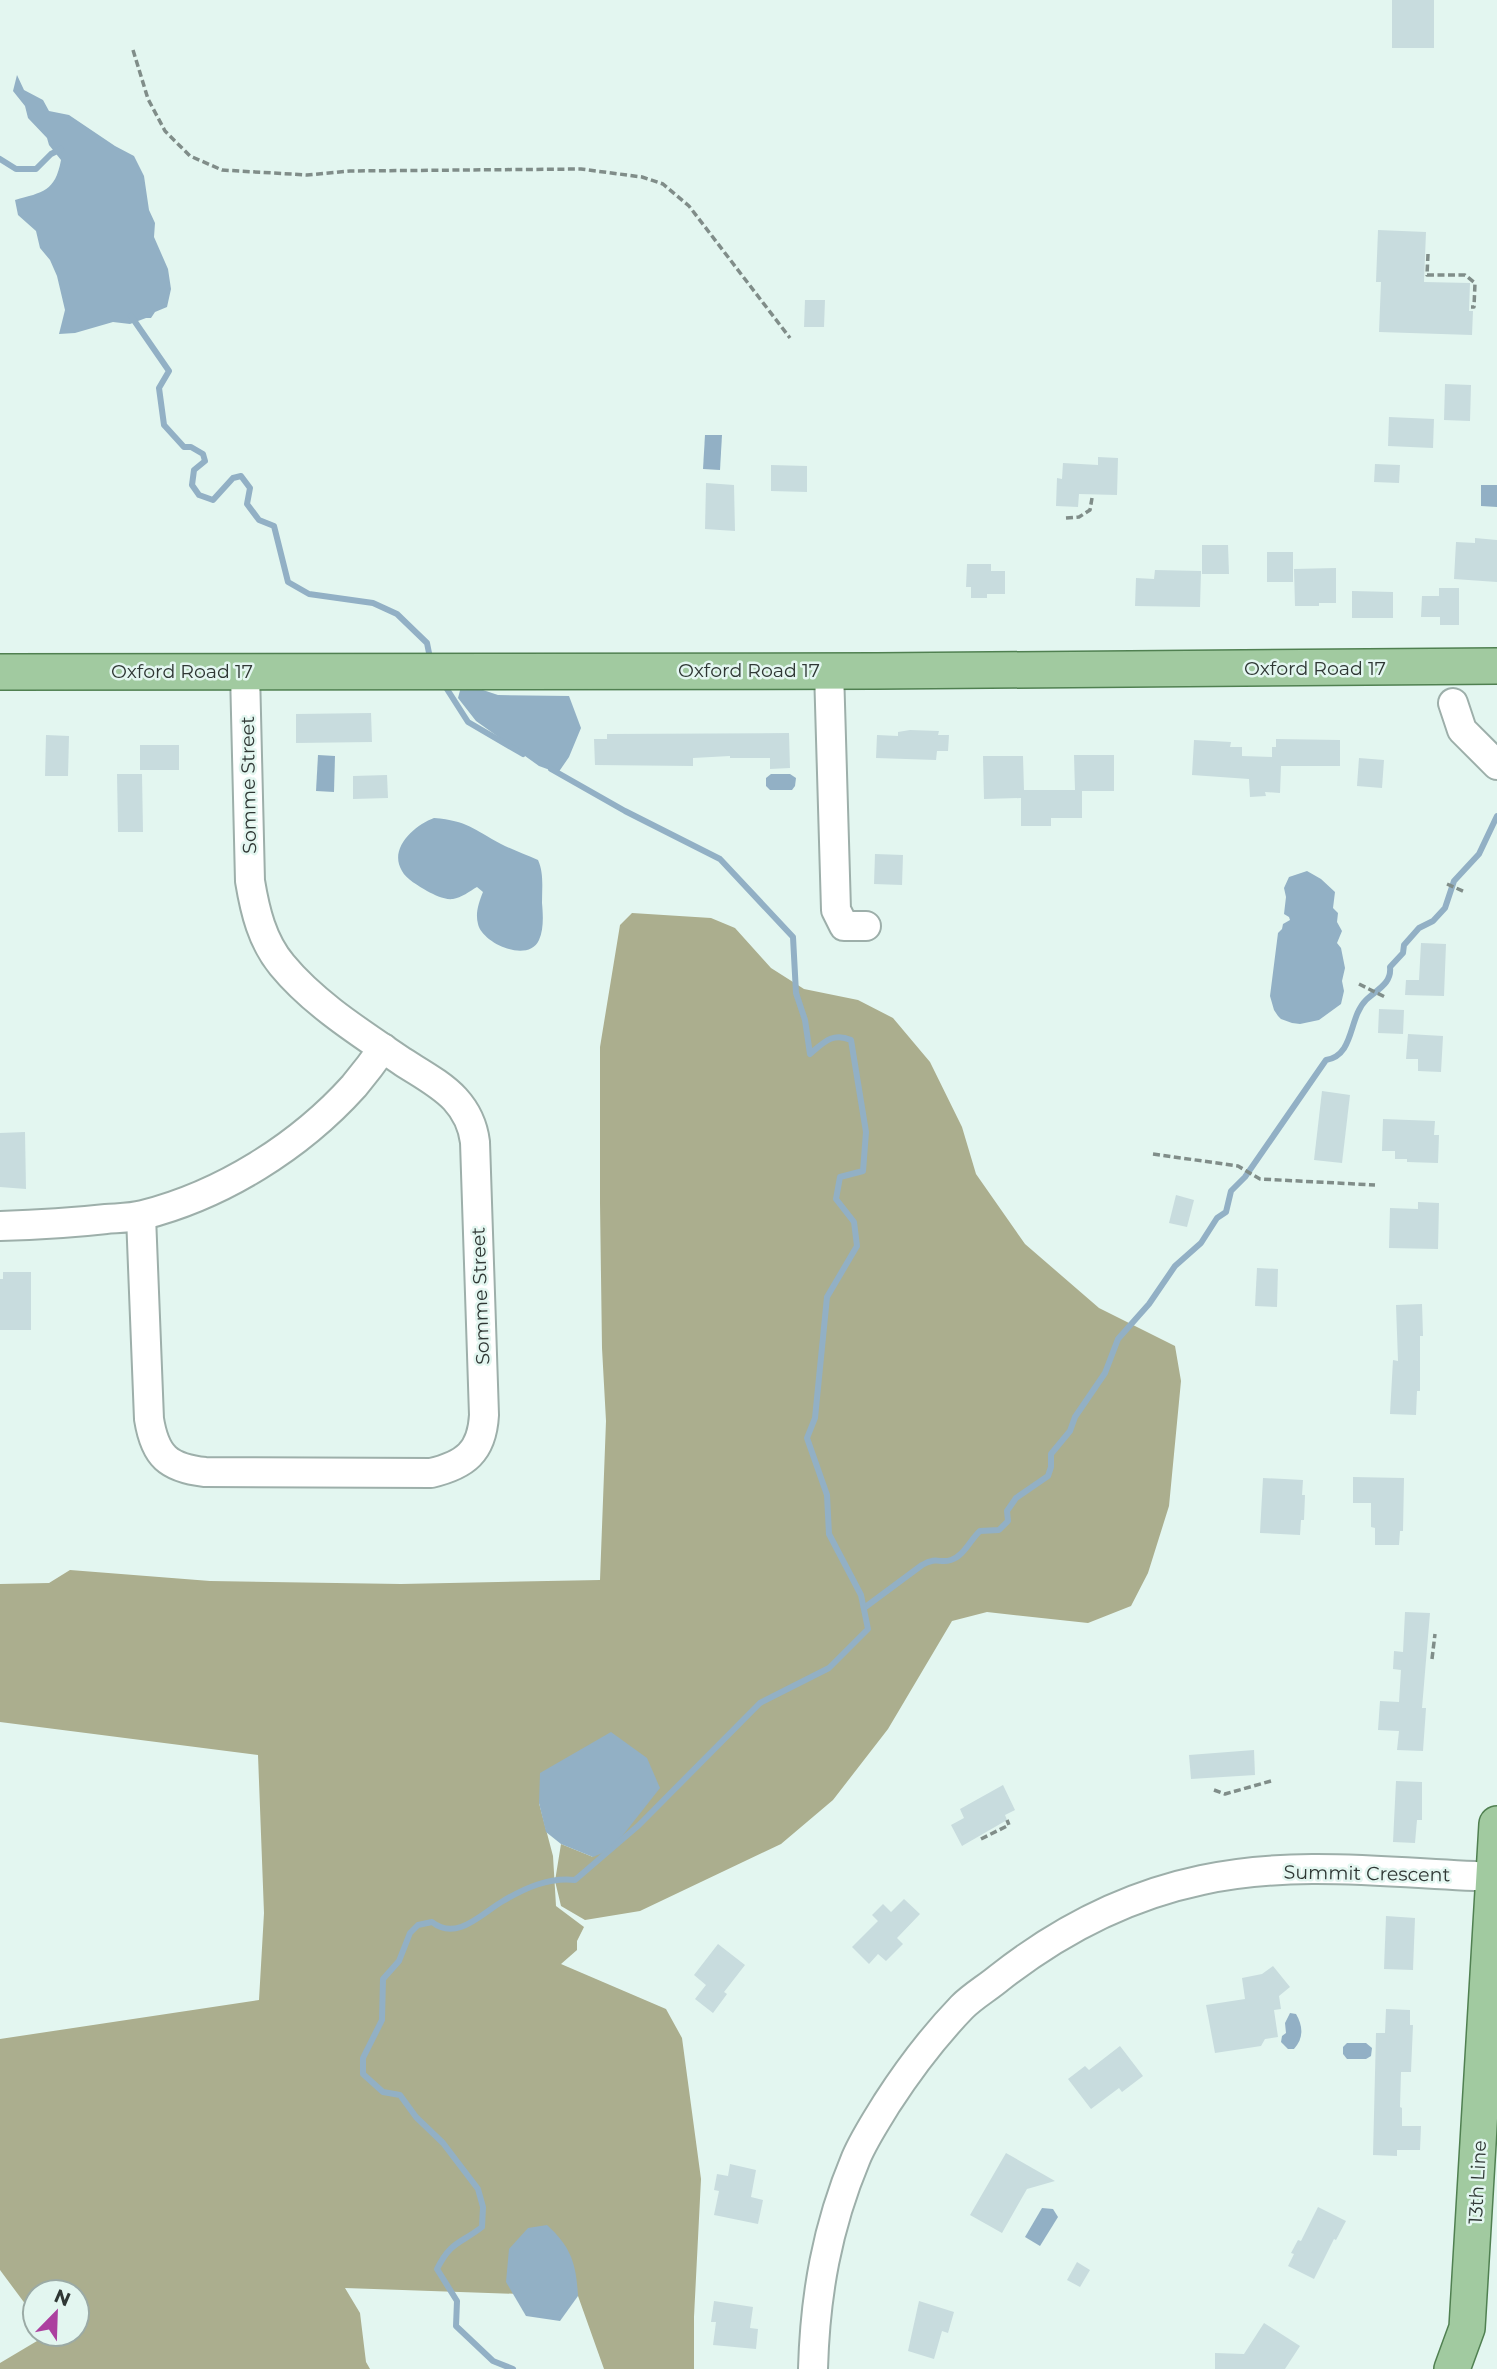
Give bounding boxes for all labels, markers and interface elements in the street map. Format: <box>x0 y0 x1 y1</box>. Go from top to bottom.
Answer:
street label: Oxford Road 17 <box>1244 657 1386 680</box>
street label: Oxford Road 17 <box>678 659 820 682</box>
street label: Oxford Road 17 <box>111 660 253 683</box>
street label: Somme Street <box>236 716 261 854</box>
street label: Somme Street <box>467 1226 494 1365</box>
street label: Summit Crescent <box>1284 1861 1451 1886</box>
street label: 13th Line <box>1464 2140 1491 2224</box>
north arrow <box>21 2278 91 2348</box>
text: N <box>51 2284 74 2311</box>

